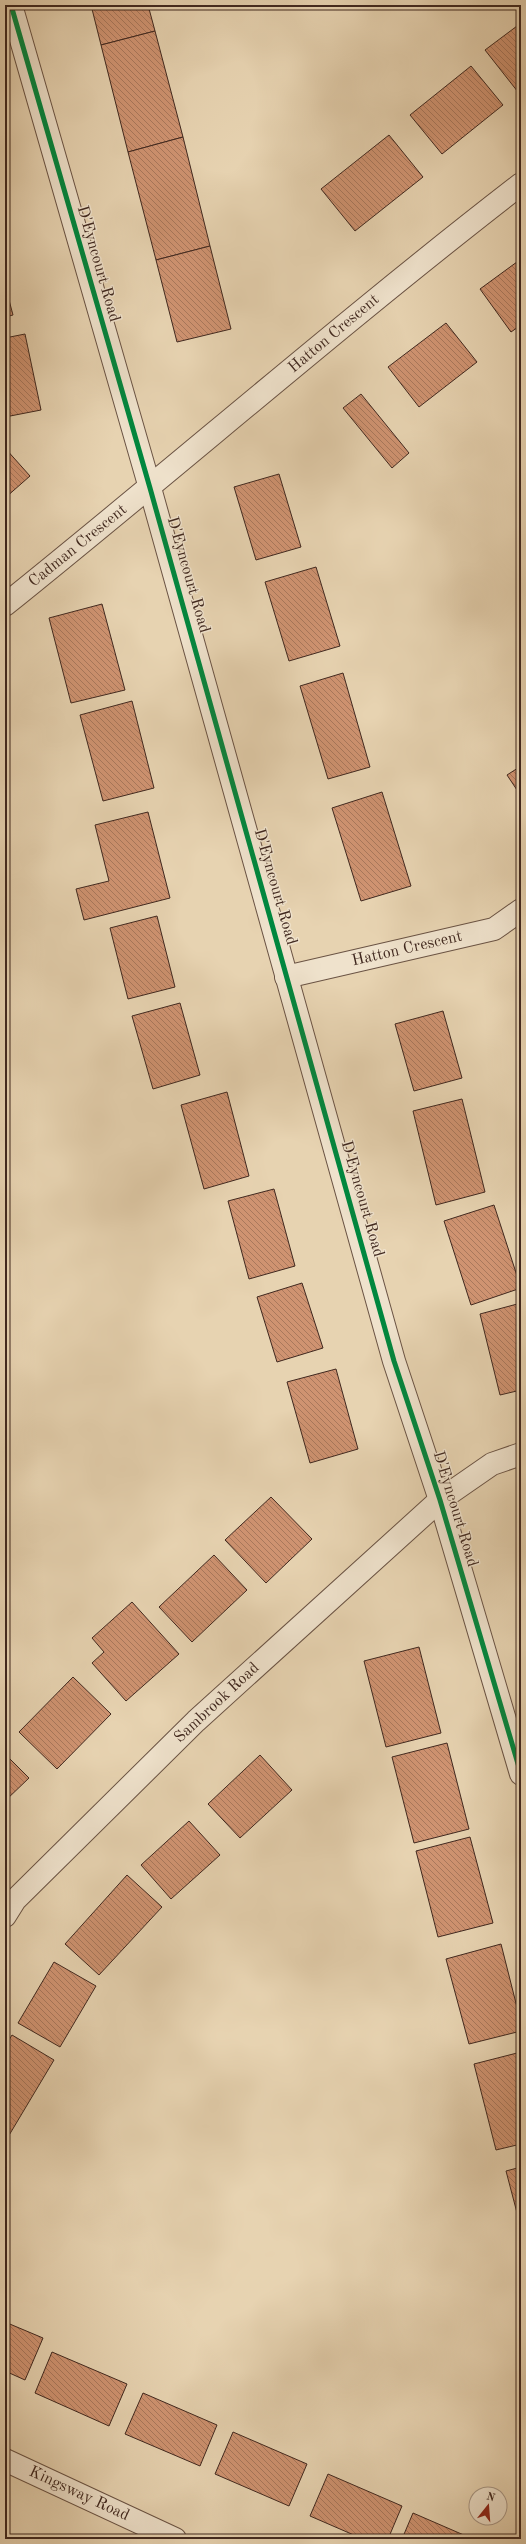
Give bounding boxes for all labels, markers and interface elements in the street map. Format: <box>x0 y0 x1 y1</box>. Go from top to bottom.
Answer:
street label: D'Eyncourt Road <box>74 204 122 324</box>
street label: Hatton Crescent <box>286 291 383 376</box>
street label: Cadman Crescent <box>26 502 130 590</box>
street label: D'Eyncourt Road <box>164 515 212 635</box>
street label: D'Eyncourt Road <box>251 827 299 947</box>
street label: Hatton Crescent <box>350 928 464 969</box>
street label: D'Eyncourt Road <box>338 1139 386 1259</box>
street label: D'Eyncourt Road <box>430 1449 480 1569</box>
street label: Sambrook Road <box>171 1660 263 1746</box>
street label: Kingsway Road <box>26 2464 132 2524</box>
north arrow <box>468 2486 508 2526</box>
text: N <box>485 2491 497 2505</box>

